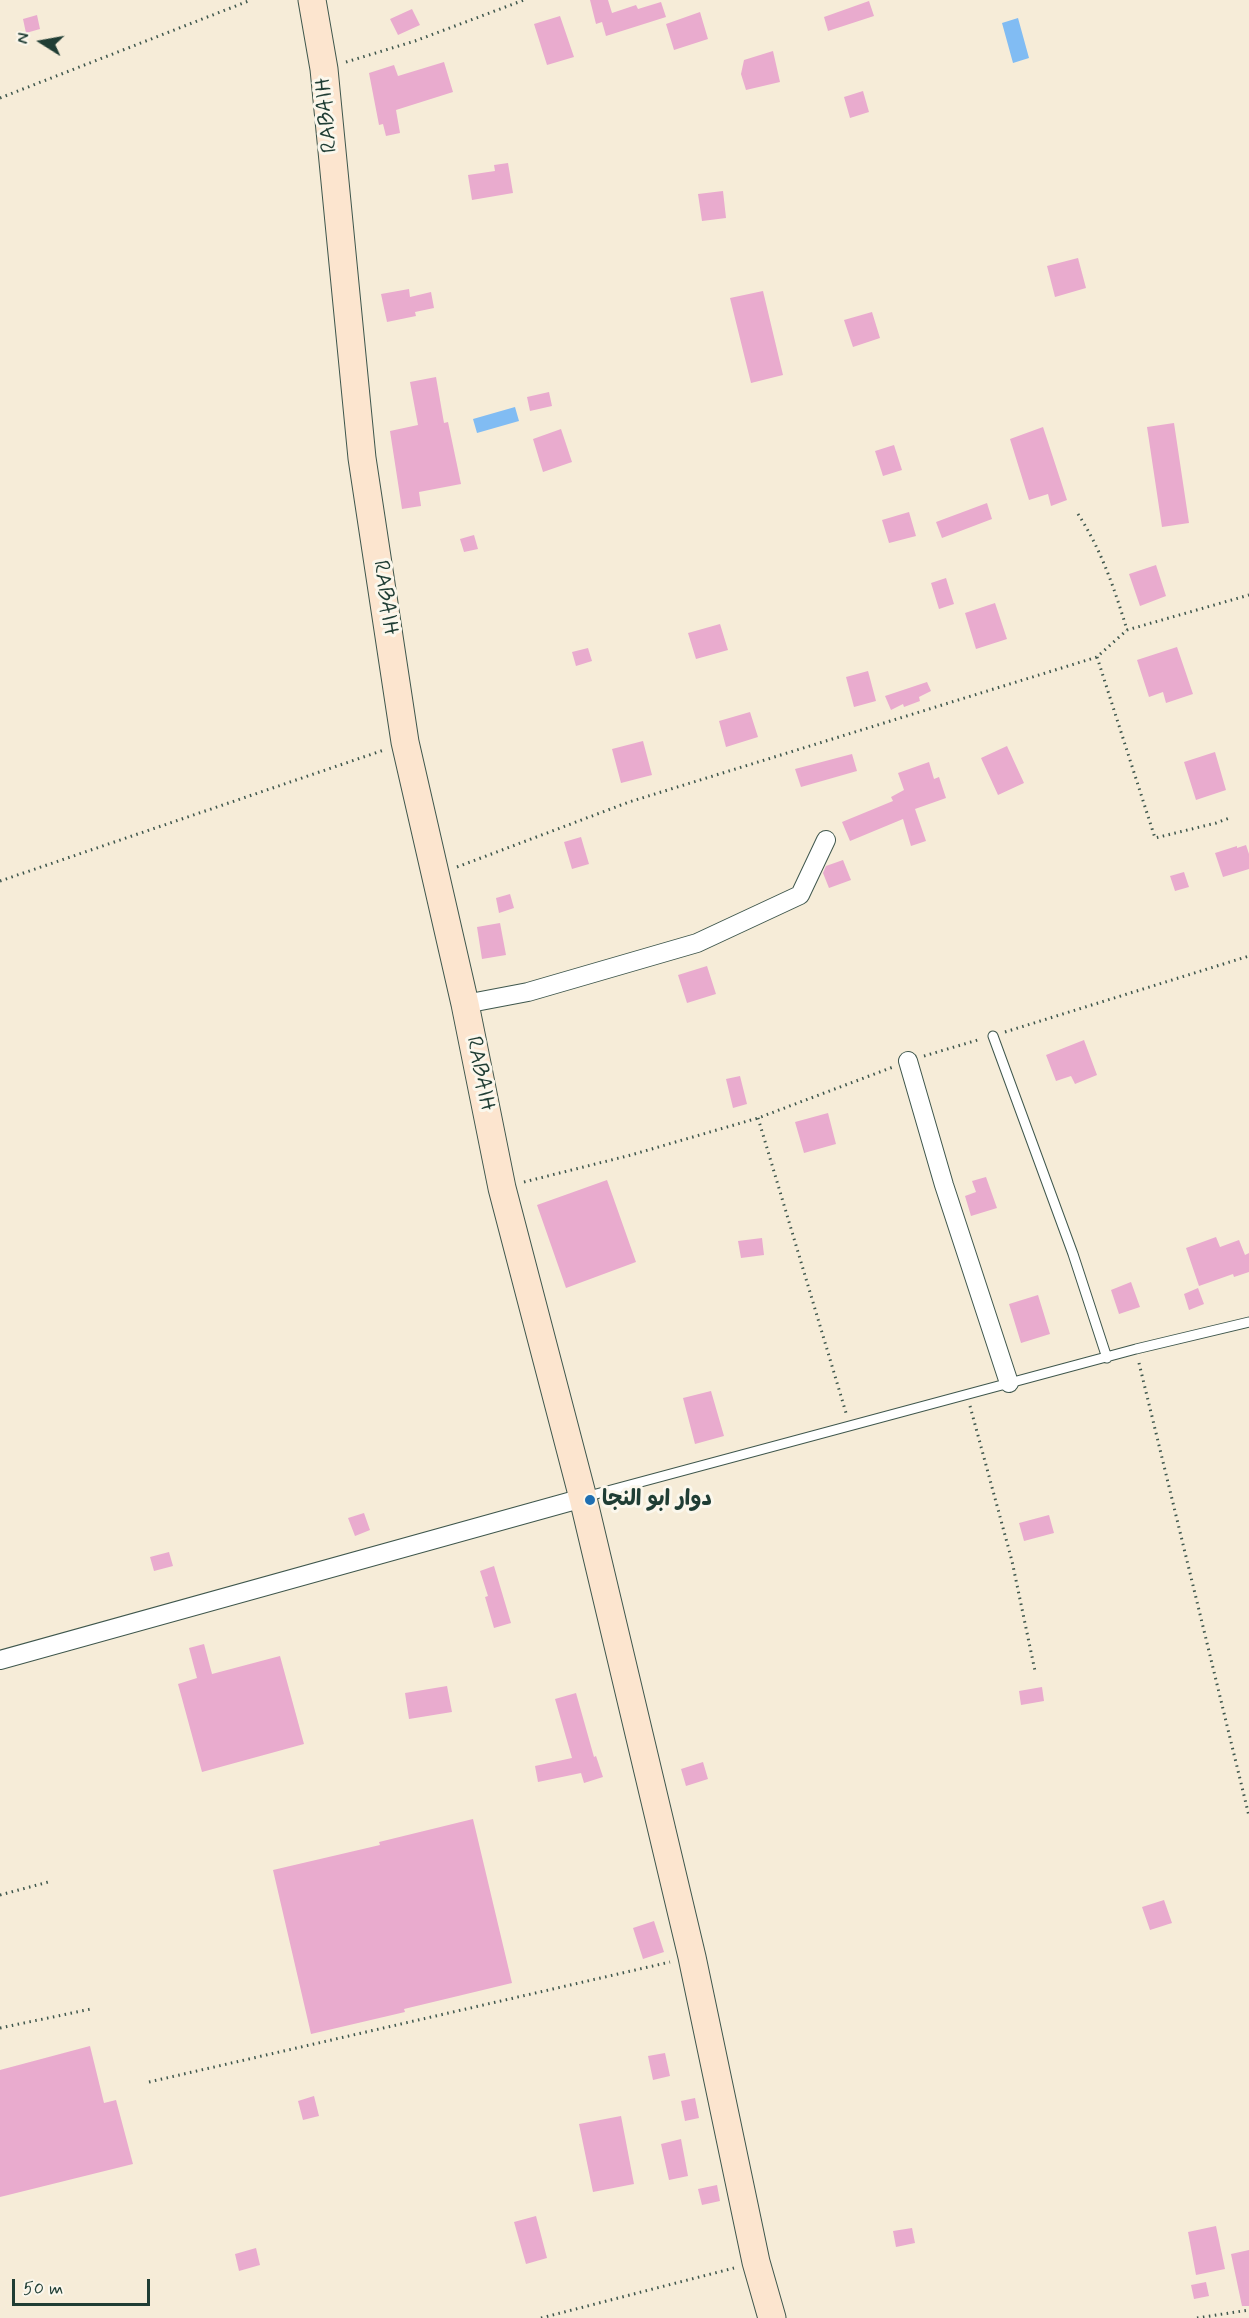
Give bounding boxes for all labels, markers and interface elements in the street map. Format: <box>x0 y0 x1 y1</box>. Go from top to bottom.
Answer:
north arrow <box>12 12 72 72</box>
text: N <box>13 31 35 46</box>
street label: RABAIH <box>312 76 344 154</box>
street label: RABAIH <box>366 559 402 637</box>
street label: RABAIH <box>459 1034 499 1114</box>
place label: دوار ابو النجا <box>602 1487 712 1513</box>
marker: دوار ابو النجا <box>583 1493 597 1507</box>
scale bar <box>15 2267 153 2305</box>
text: 50 m <box>23 2277 63 2301</box>

